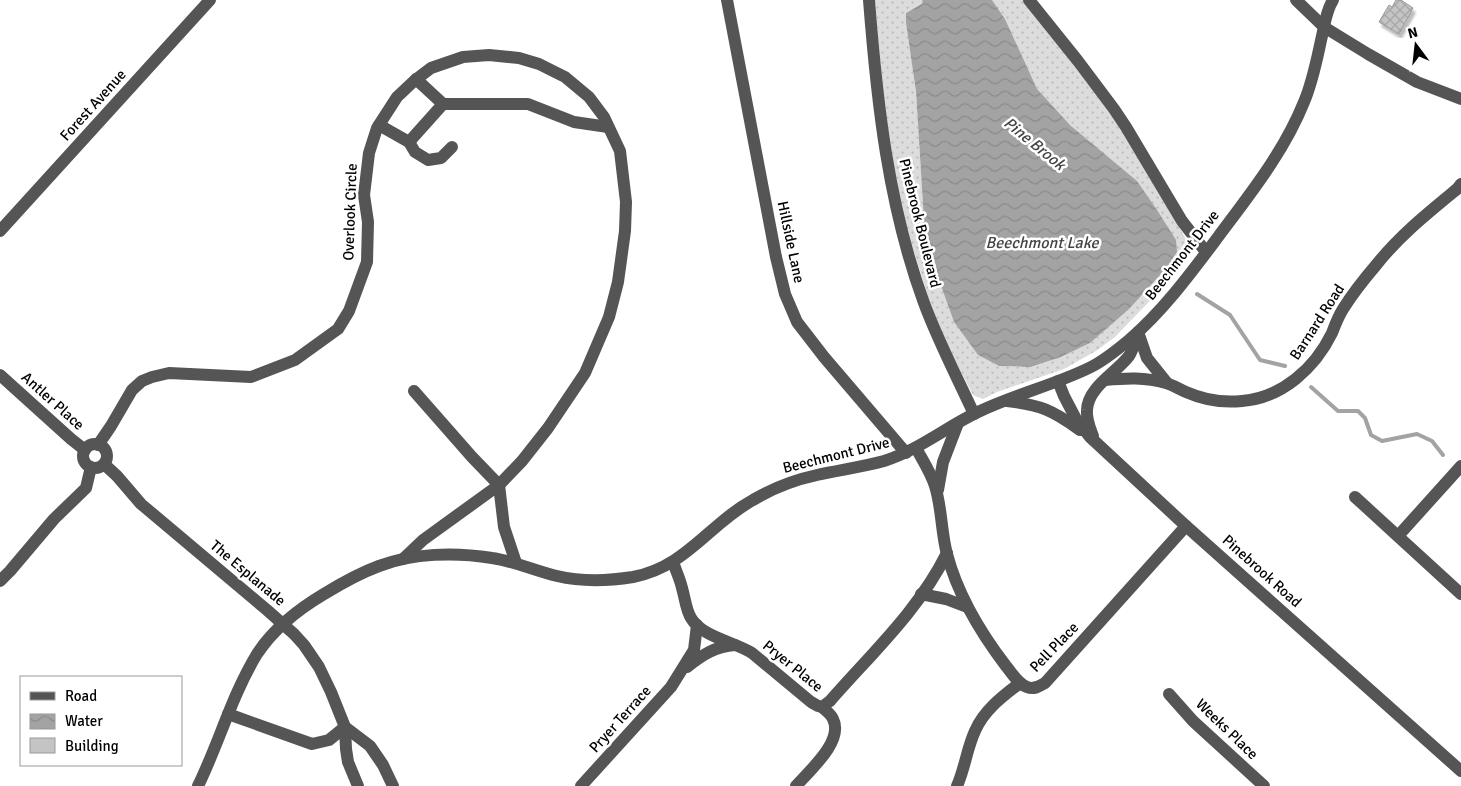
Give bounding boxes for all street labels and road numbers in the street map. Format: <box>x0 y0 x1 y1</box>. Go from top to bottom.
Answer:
street label: Forest Avenue <box>56 66 130 144</box>
street label: Pinebrook Boulevard <box>895 157 945 289</box>
street label: Overlook Circle <box>339 163 361 261</box>
street label: Hillside Lane <box>774 199 808 285</box>
street label: Beechmont Drive <box>1141 206 1223 304</box>
street label: Barnard Road <box>1286 281 1348 363</box>
street label: Antler Place <box>18 368 88 434</box>
street label: Beechmont Drive <box>781 433 891 477</box>
street label: Pinebrook Road <box>1219 531 1305 611</box>
street label: The Esplanade <box>207 536 289 610</box>
street label: Pell Place <box>1026 618 1082 676</box>
street label: Pryer Place <box>759 636 827 696</box>
street label: Pryer Terrace <box>585 682 655 756</box>
street label: Weeks Place <box>1192 695 1262 763</box>

